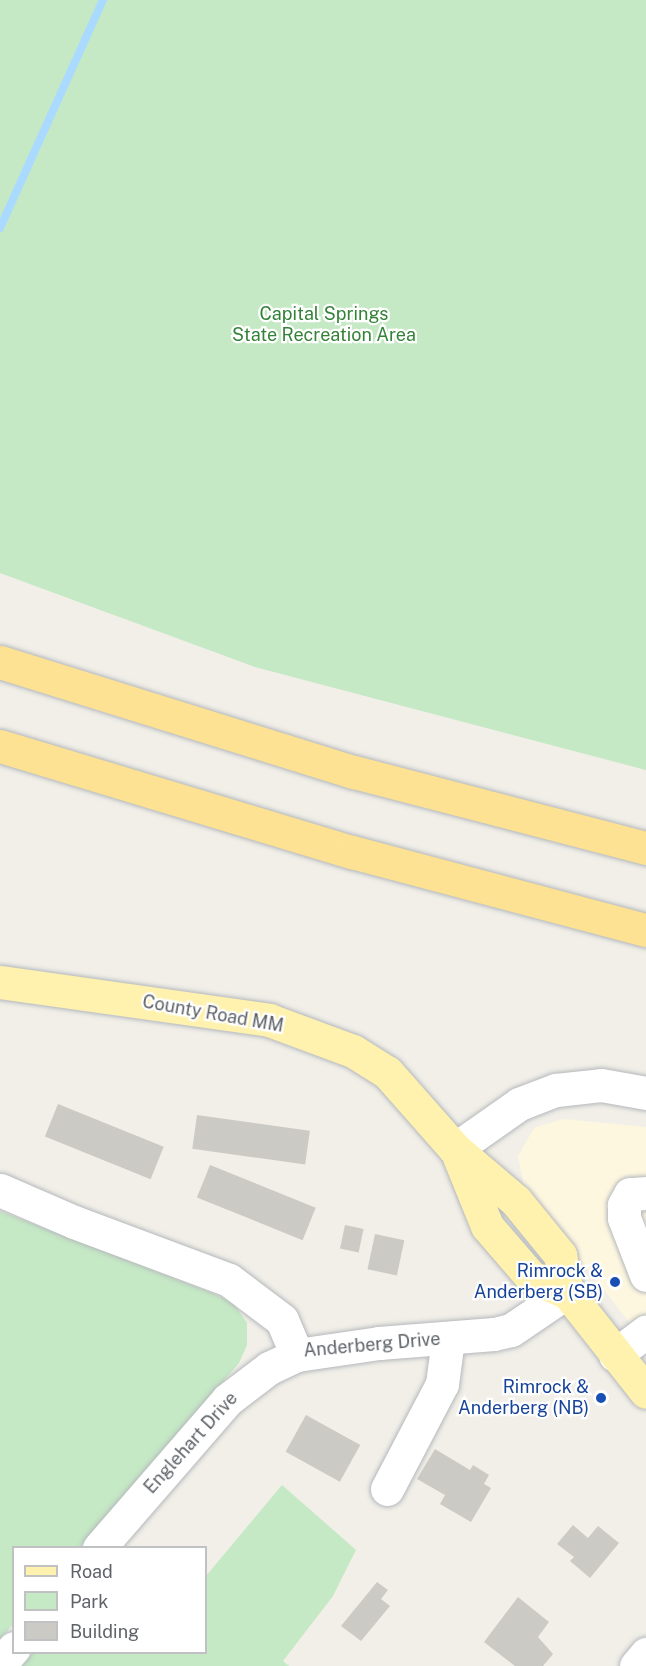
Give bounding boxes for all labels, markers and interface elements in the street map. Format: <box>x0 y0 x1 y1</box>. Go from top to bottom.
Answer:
park label: Capital Springs State Recreation Area <box>232 304 416 346</box>
street label: County Road MM <box>141 991 285 1037</box>
place label: Rimrock & Anderberg (SB) <box>474 1261 603 1304</box>
marker: Rimrock & Anderberg (SB) <box>608 1275 622 1289</box>
street label: Anderberg Drive <box>303 1328 441 1362</box>
place label: Rimrock & Anderberg (NB) <box>458 1377 589 1420</box>
street label: Englehart Drive <box>140 1388 242 1498</box>
marker: Rimrock & Anderberg (NB) <box>594 1391 608 1405</box>
legend <box>12 1546 207 1654</box>
text: Road <box>70 1561 113 1582</box>
text: Park <box>70 1591 108 1612</box>
text: Building <box>70 1621 139 1642</box>

